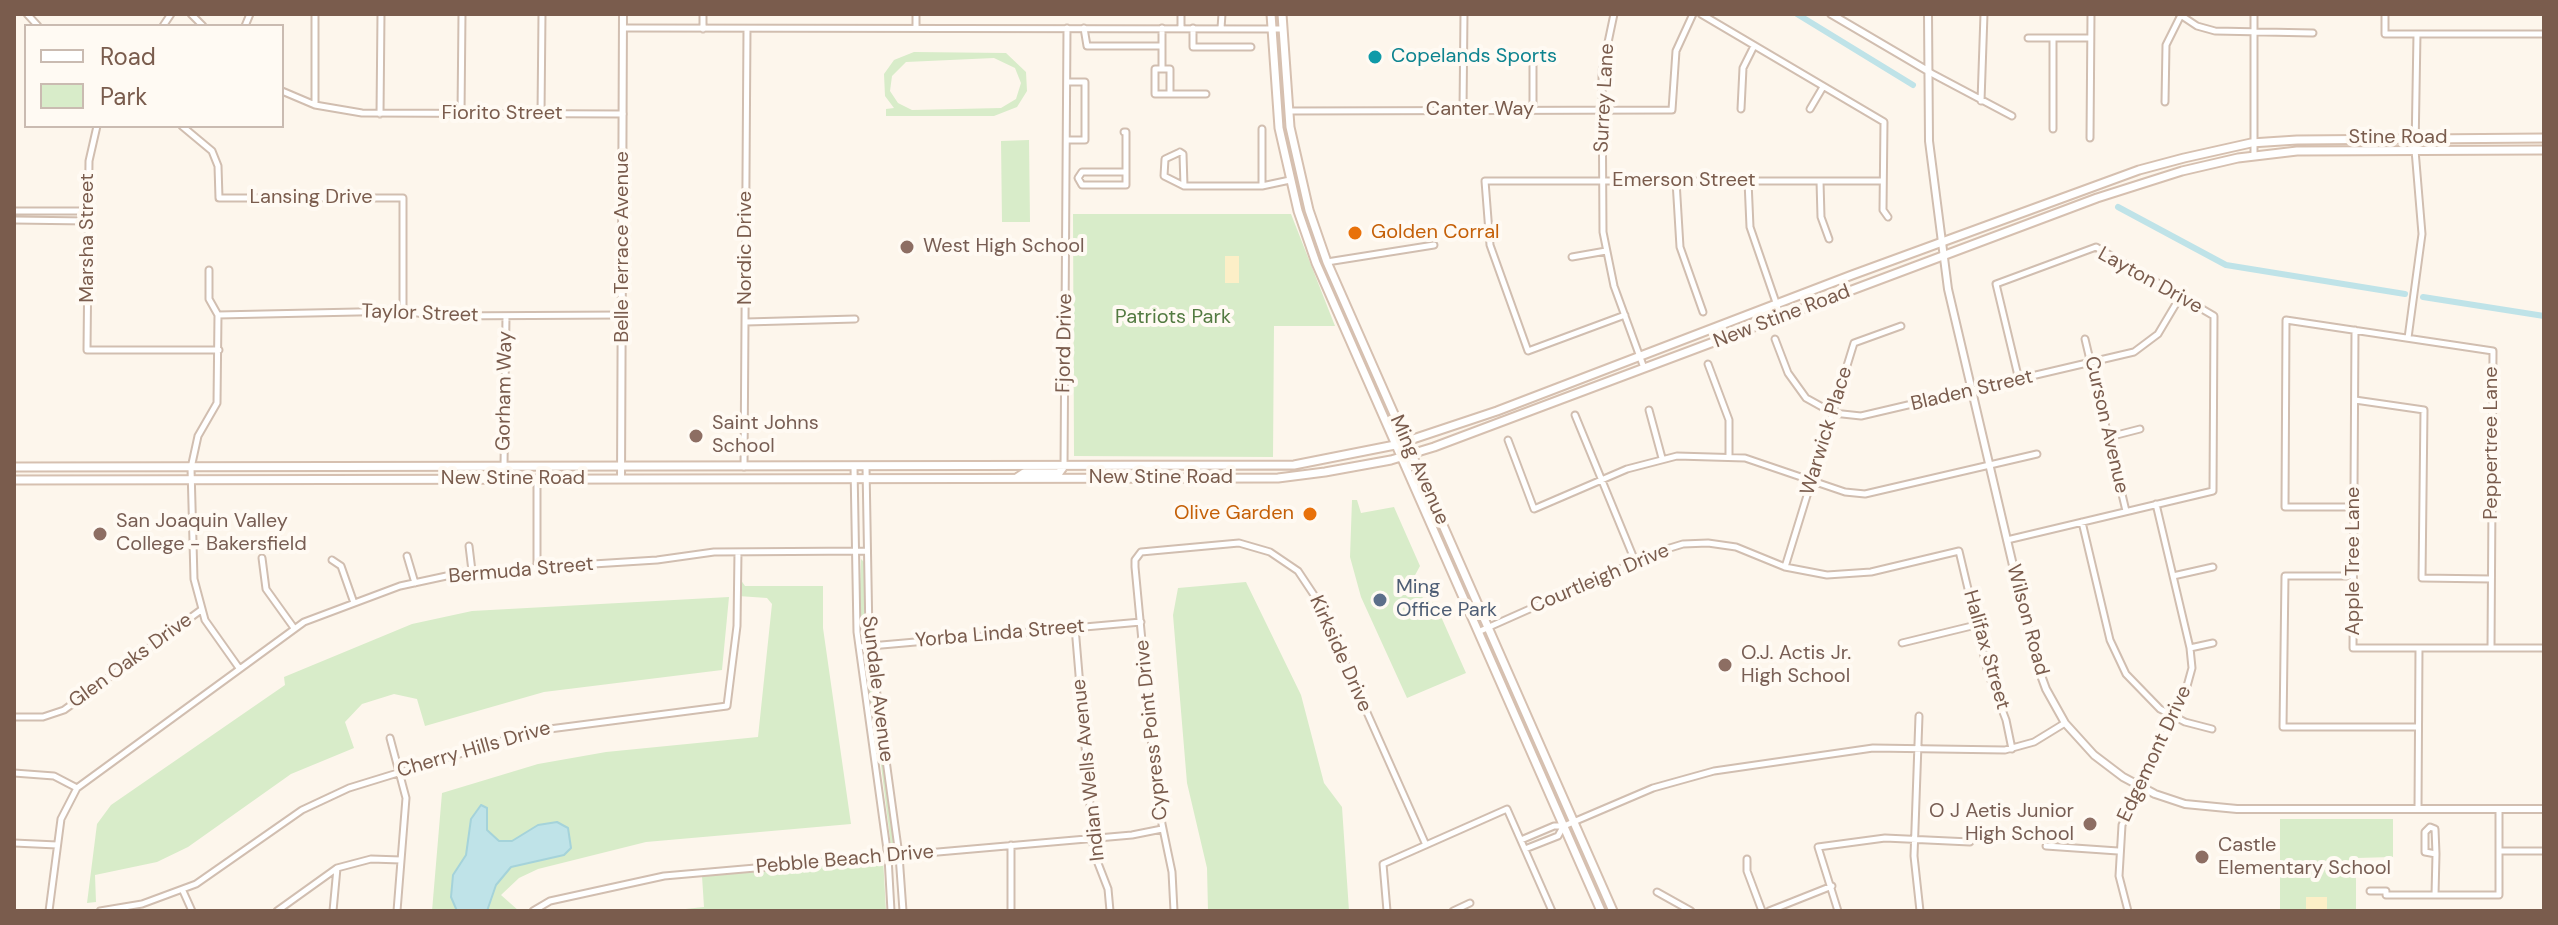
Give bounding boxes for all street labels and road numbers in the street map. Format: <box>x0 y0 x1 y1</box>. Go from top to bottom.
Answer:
street label: Surrey Lane <box>1590 43 1620 153</box>
street label: Canter Way <box>1426 98 1534 122</box>
street label: Fiorito Street <box>442 102 562 126</box>
street label: Stine Road <box>2349 126 2447 150</box>
street label: Belle Terrace Avenue <box>611 151 635 343</box>
street label: Emerson Street <box>1612 169 1756 193</box>
street label: Marsha Street <box>76 173 100 303</box>
street label: Lansing Drive <box>249 186 373 210</box>
street label: Nordic Drive <box>734 191 758 305</box>
street label: Layton Drive <box>2094 242 2206 320</box>
street label: New Stine Road <box>1710 280 1854 354</box>
street label: Fjord Drive <box>1052 293 1078 393</box>
street label: Taylor Street <box>361 300 479 328</box>
street label: Gorham Way <box>492 331 518 451</box>
street label: Curson Avenue <box>2079 354 2133 496</box>
street label: Warwick Place <box>1796 364 1858 498</box>
street label: Bladen Street <box>1909 365 2035 417</box>
street label: Peppertree Lane <box>2480 366 2504 520</box>
street label: Ming Avenue <box>1384 411 1454 529</box>
street label: New Stine Road <box>1089 466 1233 490</box>
street label: New Stine Road <box>441 467 585 491</box>
street label: Apple Tree Lane <box>2342 487 2366 635</box>
street label: Courtleigh Drive <box>1527 539 1673 619</box>
street label: Bermuda Street <box>447 553 595 589</box>
street label: Wilson Road <box>2001 562 2053 678</box>
street label: Halifax Street <box>1958 588 2014 712</box>
street label: Kirkside Drive <box>1304 592 1376 716</box>
street label: Glen Oaks Drive <box>65 608 197 714</box>
street label: Sundale Avenue <box>856 615 898 763</box>
street label: Yorba Linda Street <box>914 615 1086 653</box>
street label: Cypress Point Drive <box>1131 639 1173 821</box>
street label: Indian Wells Avenue <box>1067 678 1111 862</box>
street label: Edgemont Drive <box>2113 682 2197 826</box>
street label: Cherry Hills Drive <box>395 717 553 783</box>
street label: Pebble Beach Drive <box>755 840 935 880</box>

